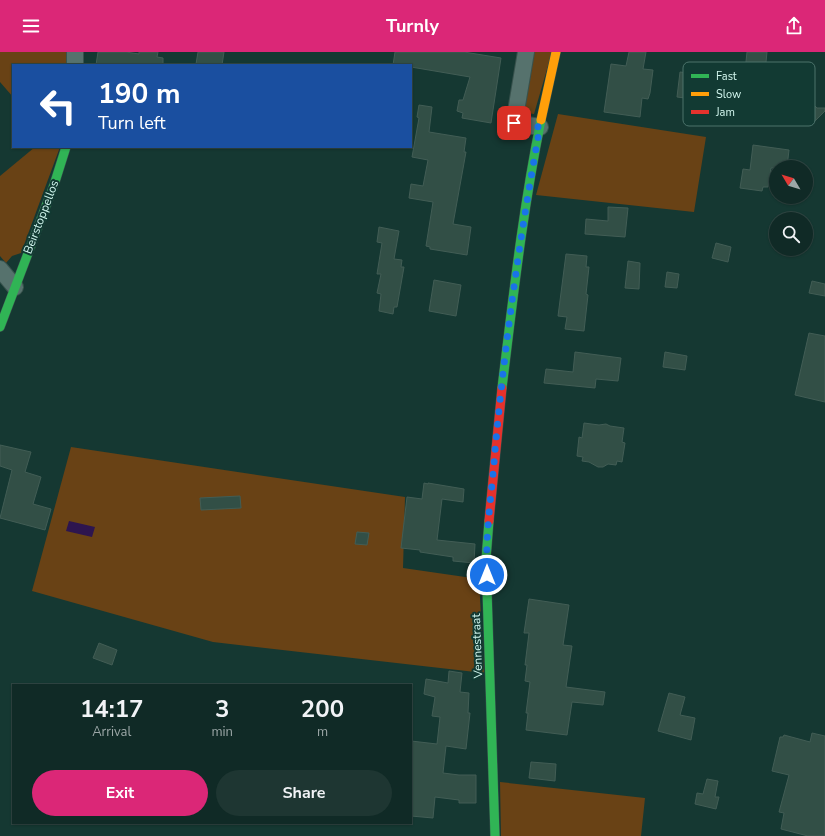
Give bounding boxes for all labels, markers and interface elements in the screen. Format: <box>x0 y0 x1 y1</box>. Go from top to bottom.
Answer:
text: Turnly <box>386 14 439 38</box>
icon: menu <box>20 15 42 37</box>
icon: share <box>783 15 805 37</box>
legend <box>683 62 815 126</box>
text: Fast <box>716 69 737 84</box>
text: 190 m <box>98 75 181 113</box>
icon: left <box>32 80 84 132</box>
text: Slow <box>716 87 741 102</box>
text: Jam <box>715 105 735 120</box>
pin <box>497 106 531 140</box>
text: Turn left <box>98 111 166 135</box>
icon: arrive <box>503 112 525 134</box>
north arrow <box>769 160 813 204</box>
map controls <box>769 160 813 256</box>
street label: Beirstoppellos <box>20 178 63 256</box>
button: search <box>769 212 813 256</box>
position arrow <box>466 554 508 596</box>
street label: Vennestraat <box>468 612 486 680</box>
text: 14:17 <box>80 693 143 725</box>
text: 3 <box>215 693 229 725</box>
text: 200 <box>301 693 344 725</box>
text: Arrival <box>92 723 131 741</box>
text: min <box>211 723 233 741</box>
text: m <box>317 723 328 741</box>
button: Exit <box>32 770 208 816</box>
button: Share <box>216 770 392 816</box>

